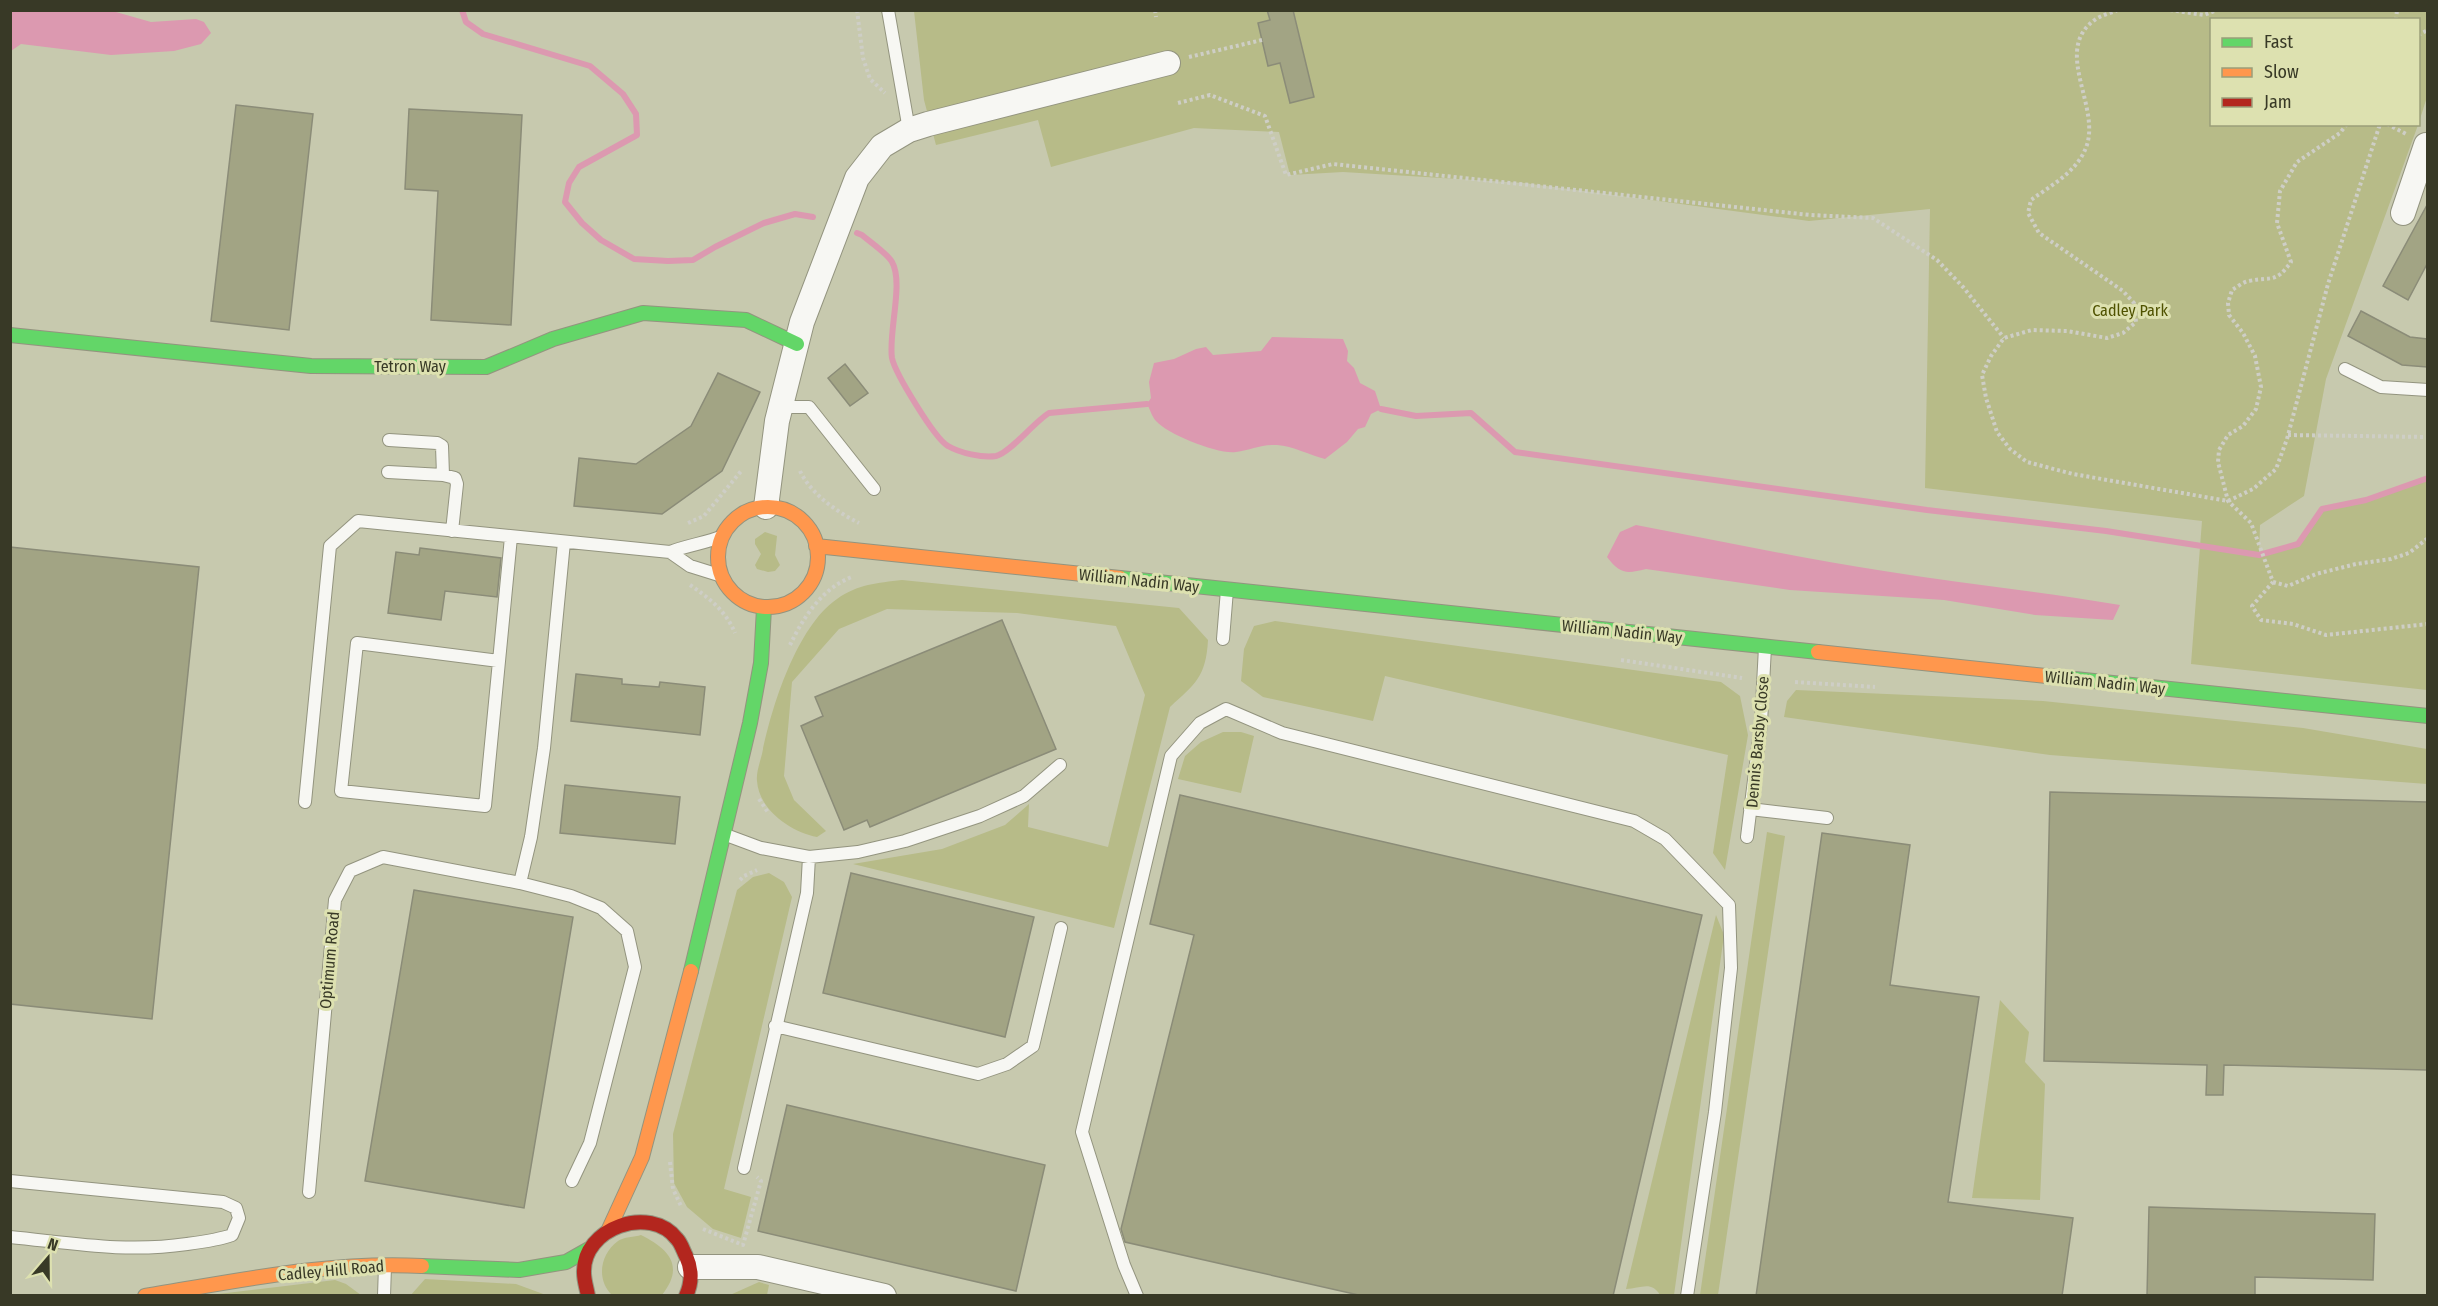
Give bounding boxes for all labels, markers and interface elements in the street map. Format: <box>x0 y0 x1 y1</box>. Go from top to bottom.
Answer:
legend <box>2210 18 2420 126</box>
text: Fast <box>2264 31 2293 53</box>
text: Slow <box>2264 61 2299 83</box>
text: Jam <box>2264 91 2292 113</box>
park label: Cadley Park <box>2092 301 2168 320</box>
street label: Tetron Way <box>374 357 447 376</box>
street label: William Nadin Way <box>1078 565 1201 596</box>
street label: William Nadin Way <box>1561 616 1684 647</box>
street label: William Nadin Way <box>2044 667 2167 698</box>
street label: Dennis Barsby Close <box>1742 675 1773 809</box>
street label: Optimum Road <box>316 911 343 1010</box>
north arrow <box>18 1228 78 1288</box>
text: N <box>45 1234 61 1255</box>
street label: Cadley Hill Road <box>277 1256 385 1285</box>

